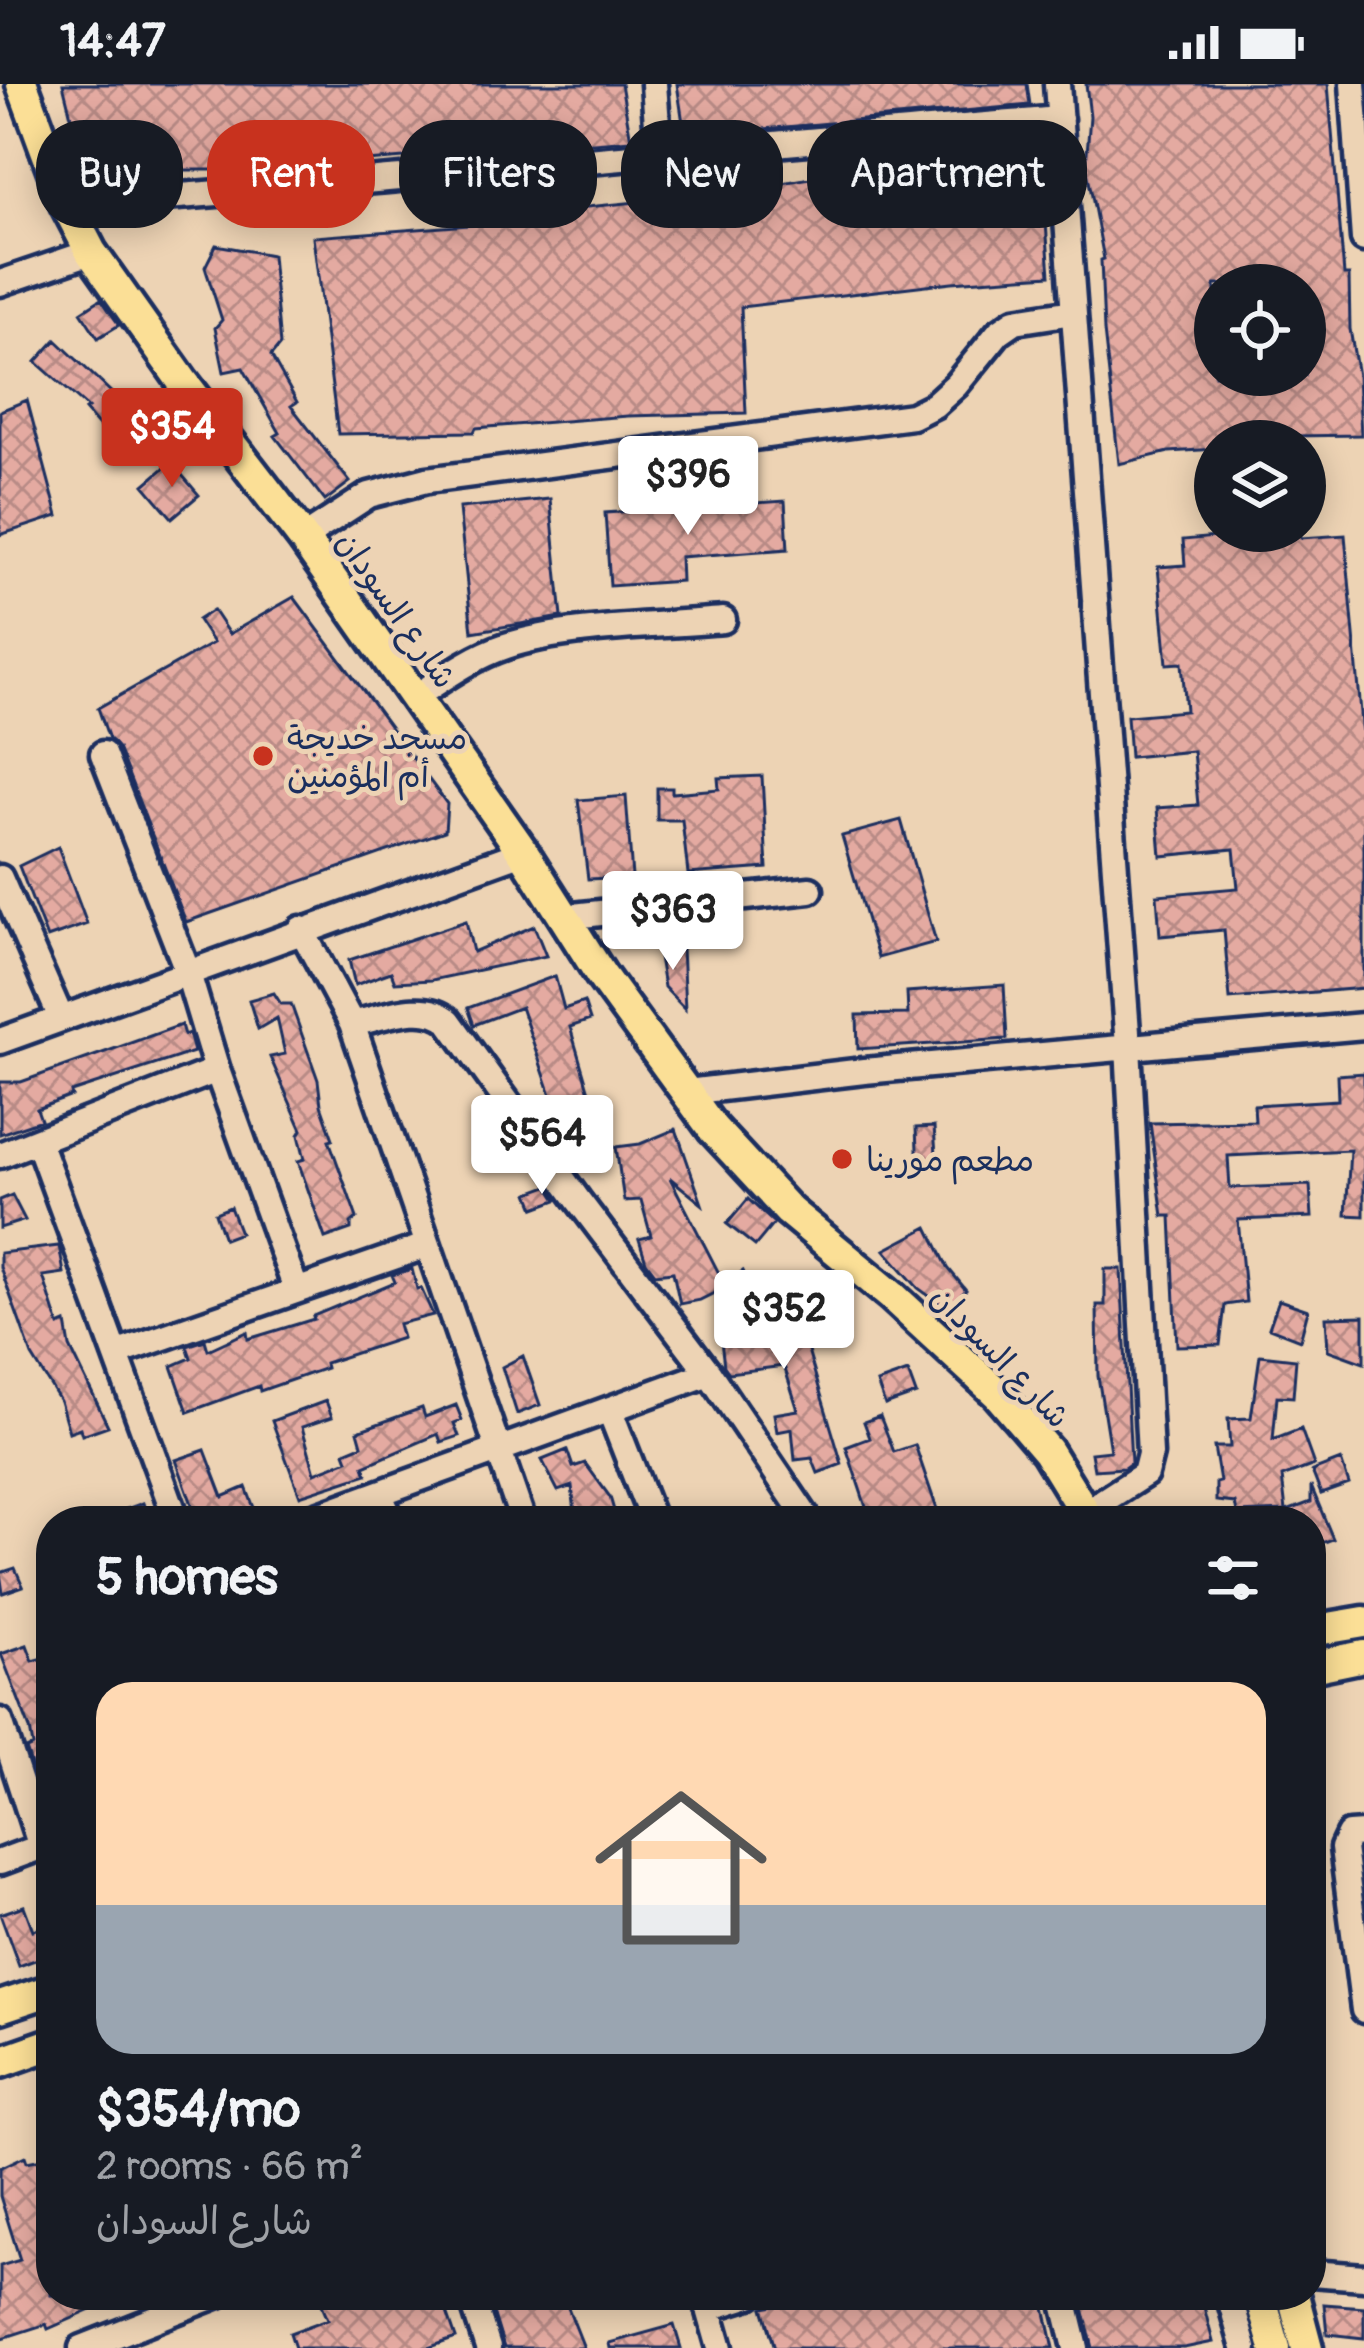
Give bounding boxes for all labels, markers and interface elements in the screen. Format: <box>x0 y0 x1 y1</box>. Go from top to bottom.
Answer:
text: 14:47 <box>60 14 166 70</box>
chip: Buy <box>36 120 183 228</box>
chip: Rent <box>207 120 375 228</box>
chip: Filters <box>399 120 597 228</box>
chip: New <box>621 120 783 228</box>
chip: Apartment <box>807 120 1087 228</box>
map controls <box>1194 264 1326 552</box>
button: locate <box>1194 264 1326 396</box>
pin: $354 <box>101 388 243 490</box>
text: $354 <box>129 402 215 451</box>
button: layers <box>1194 420 1326 552</box>
pin: $396 <box>617 436 759 538</box>
text: $396 <box>645 450 731 499</box>
street label: شارع السودان <box>325 523 465 698</box>
place label: مسجد خديجة أم المؤمنين <box>287 718 467 801</box>
marker: مسجد خديجة أم المؤمنين <box>250 743 276 769</box>
pin: $363 <box>602 871 744 973</box>
text: $363 <box>629 885 717 934</box>
pin: $564 <box>471 1095 613 1197</box>
text: $564 <box>498 1109 586 1158</box>
place label: مطعم مورينا <box>866 1140 1034 1185</box>
marker: مطعم مورينا <box>829 1146 855 1172</box>
pin: $352 <box>713 1270 855 1372</box>
street label: شارع السودان <box>920 1277 1078 1438</box>
text: $352 <box>741 1284 827 1333</box>
icon: filters <box>1200 1545 1266 1611</box>
text: 5 homes <box>96 1546 278 1610</box>
icon: home <box>573 1760 789 1976</box>
text: $354/mo <box>96 2078 300 2142</box>
text: 2 rooms · 66 m² <box>96 2142 363 2191</box>
text: شارع السودان <box>96 2197 312 2246</box>

